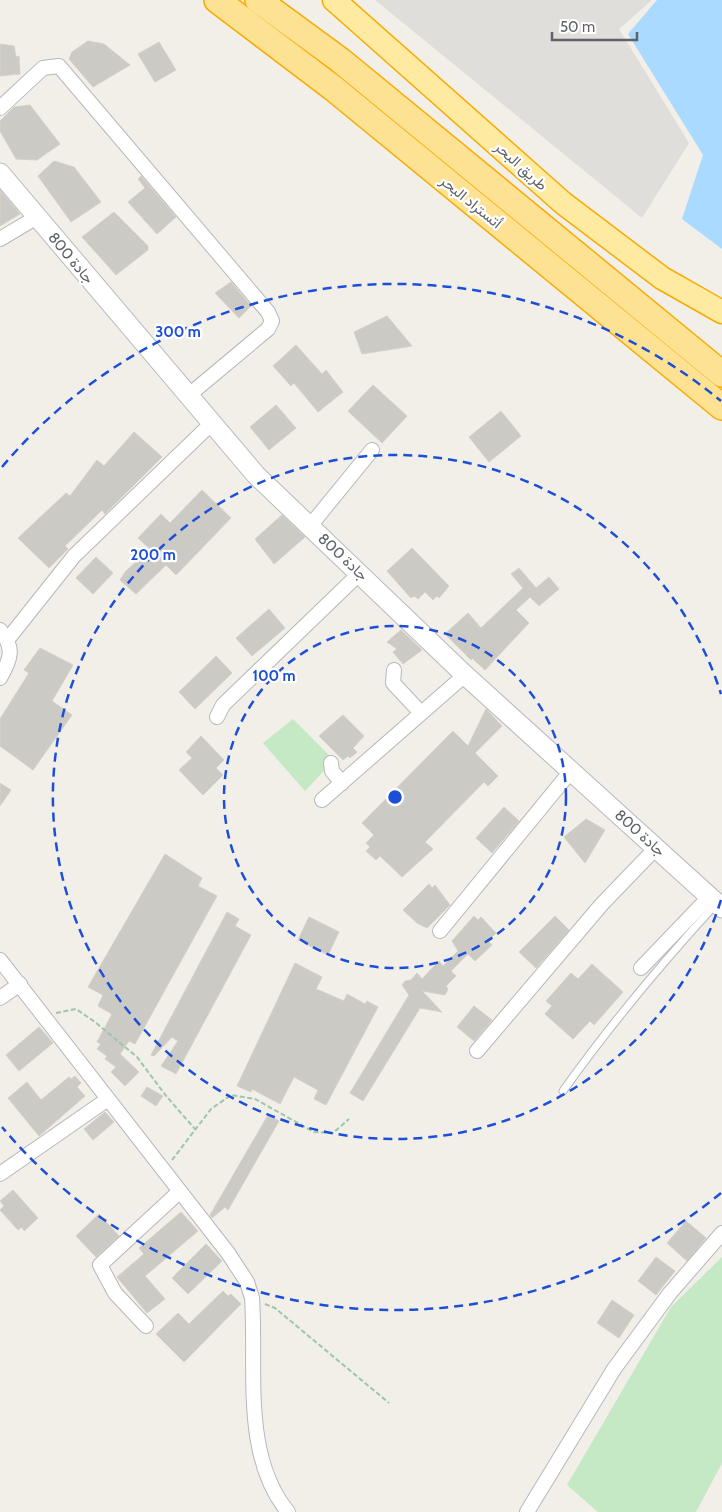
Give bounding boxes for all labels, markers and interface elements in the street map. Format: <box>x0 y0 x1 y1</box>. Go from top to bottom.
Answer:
scale bar <box>552 10 637 42</box>
text: 50 m <box>560 18 595 36</box>
street label: طريق البحر <box>490 137 551 195</box>
street label: أتستراد البحر <box>436 171 506 233</box>
street label: جادة 800 <box>44 229 98 287</box>
text: 300 m <box>155 323 201 341</box>
street label: جادة 800 <box>314 529 372 585</box>
text: 200 m <box>130 546 176 564</box>
text: 100 m <box>252 667 296 685</box>
centre of rings <box>386 788 404 806</box>
street label: جادة 800 <box>611 806 669 860</box>

